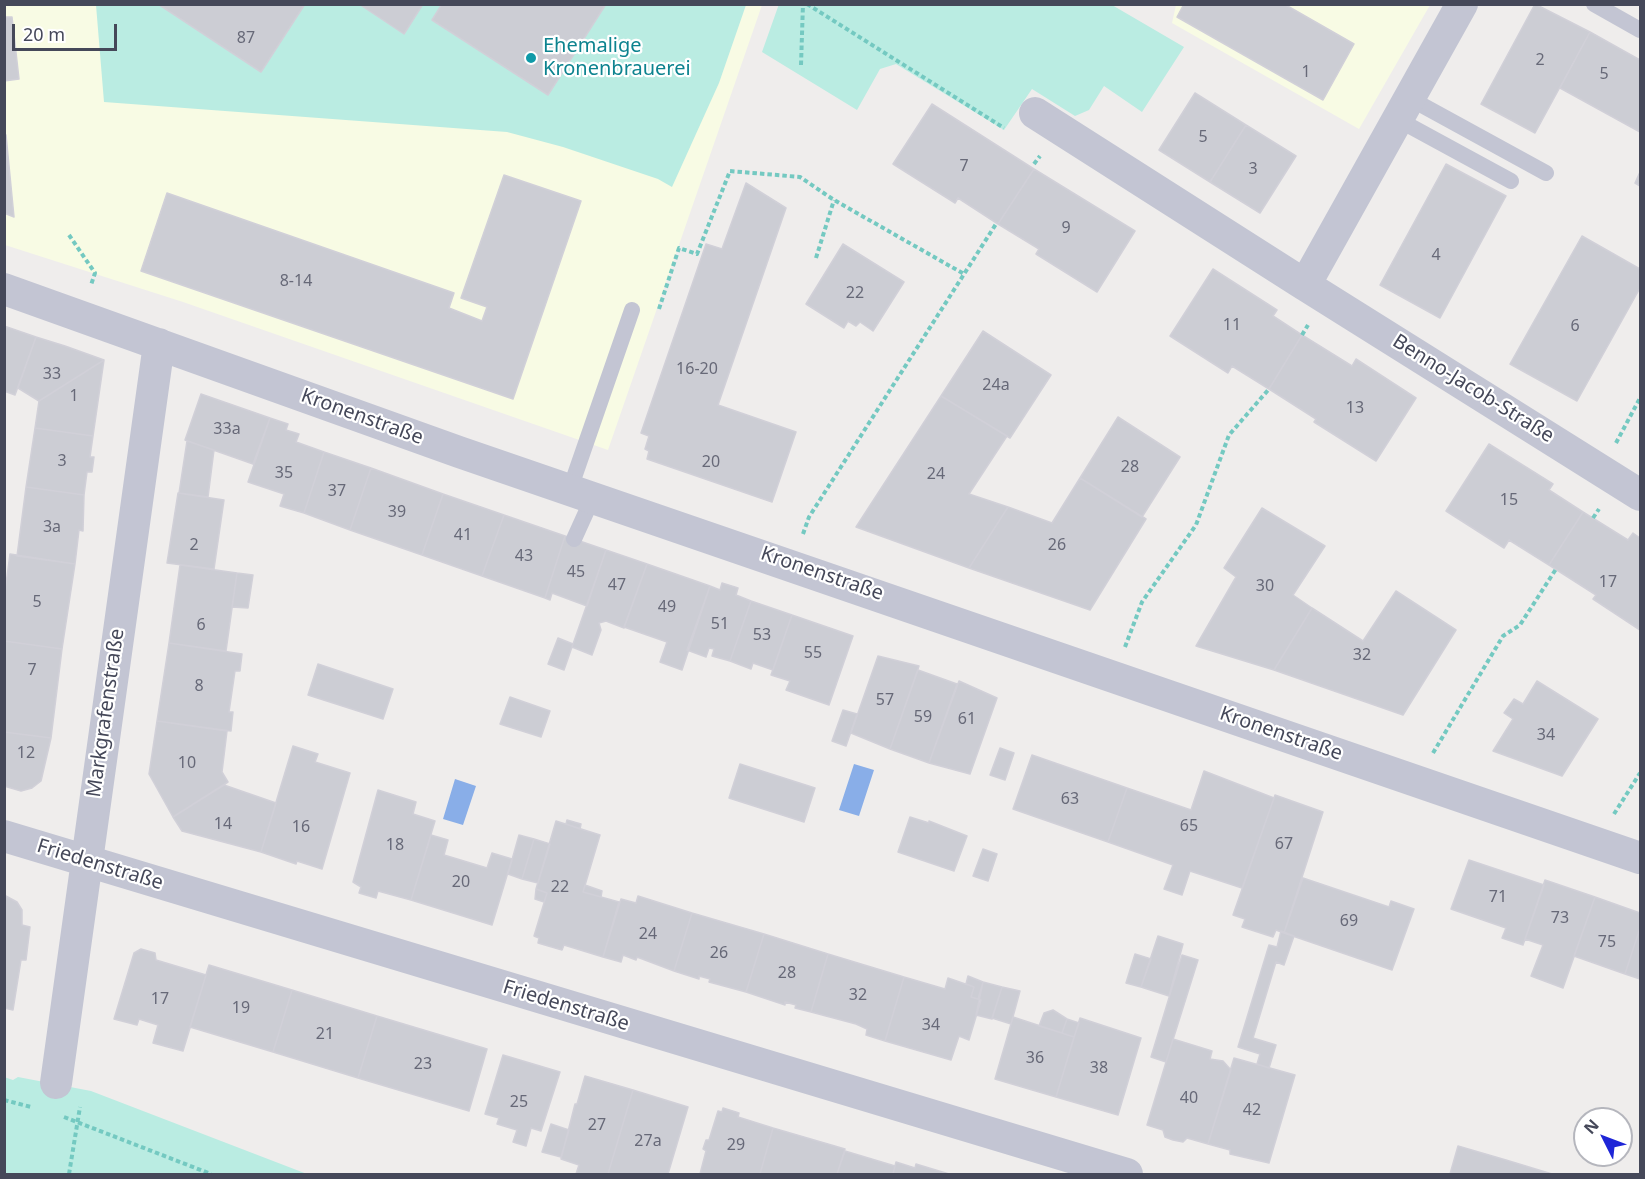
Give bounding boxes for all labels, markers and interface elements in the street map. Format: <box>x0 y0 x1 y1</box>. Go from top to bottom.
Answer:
scale bar <box>15 12 120 50</box>
text: 20 m <box>23 22 65 46</box>
house number: 87 <box>237 28 255 48</box>
place label: Ehemalige Kronenbrauerei <box>543 34 691 81</box>
house number: 2 <box>1535 50 1545 70</box>
marker: Ehemalige Kronenbrauerei <box>524 51 538 65</box>
house number: 1 <box>1301 62 1311 82</box>
house number: 5 <box>1599 64 1609 84</box>
house number: 5 <box>1198 127 1208 147</box>
house number: 7 <box>959 156 969 176</box>
house number: 3 <box>1248 159 1258 179</box>
house number: 9 <box>1061 218 1071 238</box>
house number: 4 <box>1431 245 1441 265</box>
house number: 8-14 <box>280 271 312 291</box>
house number: 22 <box>846 283 864 303</box>
house number: 11 <box>1223 315 1241 335</box>
house number: 6 <box>1570 316 1580 336</box>
street label: Benno-Jacob-Straße <box>1388 330 1558 448</box>
house number: 16-20 <box>676 359 718 379</box>
house number: 33 <box>43 364 61 384</box>
house number: 24a <box>982 375 1010 395</box>
street label: Kronenstraße <box>298 384 426 450</box>
house number: 1 <box>69 386 79 406</box>
house number: 13 <box>1346 398 1364 418</box>
house number: 33a <box>213 419 241 439</box>
house number: 3 <box>57 451 67 471</box>
house number: 20 <box>702 452 720 472</box>
house number: 28 <box>1121 457 1139 477</box>
house number: 35 <box>275 463 293 483</box>
house number: 24 <box>927 464 945 484</box>
house number: 37 <box>328 481 346 501</box>
house number: 15 <box>1500 490 1518 510</box>
house number: 39 <box>388 502 406 522</box>
house number: 3a <box>43 517 61 537</box>
house number: 41 <box>454 525 472 545</box>
house number: 2 <box>189 535 199 555</box>
house number: 26 <box>1048 535 1066 555</box>
street label: Kronenstraße <box>758 542 886 606</box>
house number: 43 <box>515 546 533 566</box>
house number: 45 <box>567 562 585 582</box>
house number: 17 <box>1599 572 1617 592</box>
house number: 47 <box>608 575 626 595</box>
house number: 30 <box>1256 576 1274 596</box>
house number: 5 <box>32 592 42 612</box>
house number: 49 <box>658 597 676 617</box>
house number: 51 <box>711 614 729 634</box>
house number: 6 <box>196 615 206 635</box>
house number: 53 <box>753 625 771 645</box>
street label: Markgrafenstraße <box>82 627 130 799</box>
house number: 55 <box>804 643 822 663</box>
house number: 32 <box>1353 645 1371 665</box>
house number: 7 <box>27 660 37 680</box>
house number: 8 <box>194 676 204 696</box>
house number: 57 <box>876 690 894 710</box>
street label: Kronenstraße <box>1217 702 1345 766</box>
house number: 59 <box>914 707 932 727</box>
house number: 61 <box>958 709 976 729</box>
house number: 34 <box>1537 725 1555 745</box>
house number: 12 <box>17 743 35 763</box>
house number: 10 <box>178 753 196 773</box>
house number: 63 <box>1061 789 1079 809</box>
house number: 14 <box>214 814 232 834</box>
house number: 65 <box>1180 816 1198 836</box>
house number: 16 <box>292 817 310 837</box>
street label: Friedenstraße <box>34 834 166 896</box>
house number: 67 <box>1275 834 1293 854</box>
house number: 18 <box>386 835 404 855</box>
house number: 20 <box>452 872 470 892</box>
house number: 22 <box>551 877 569 897</box>
house number: 71 <box>1489 887 1507 907</box>
house number: 73 <box>1551 908 1569 928</box>
house number: 69 <box>1340 911 1358 931</box>
house number: 24 <box>639 924 657 944</box>
house number: 75 <box>1598 932 1616 952</box>
house number: 26 <box>710 943 728 963</box>
house number: 28 <box>778 963 796 983</box>
street label: Friedenstraße <box>500 975 632 1037</box>
house number: 32 <box>849 985 867 1005</box>
house number: 17 <box>151 989 169 1009</box>
house number: 19 <box>232 998 250 1018</box>
house number: 34 <box>922 1015 940 1035</box>
house number: 21 <box>316 1024 334 1044</box>
house number: 36 <box>1026 1048 1044 1068</box>
house number: 23 <box>414 1054 432 1074</box>
house number: 38 <box>1090 1058 1108 1078</box>
house number: 40 <box>1180 1088 1198 1108</box>
house number: 25 <box>510 1092 528 1112</box>
house number: 42 <box>1243 1100 1261 1120</box>
north arrow <box>1573 1107 1633 1167</box>
text: N <box>1579 1114 1604 1138</box>
house number: 27 <box>588 1115 606 1135</box>
house number: 27a <box>634 1131 662 1151</box>
house number: 29 <box>727 1135 745 1155</box>

